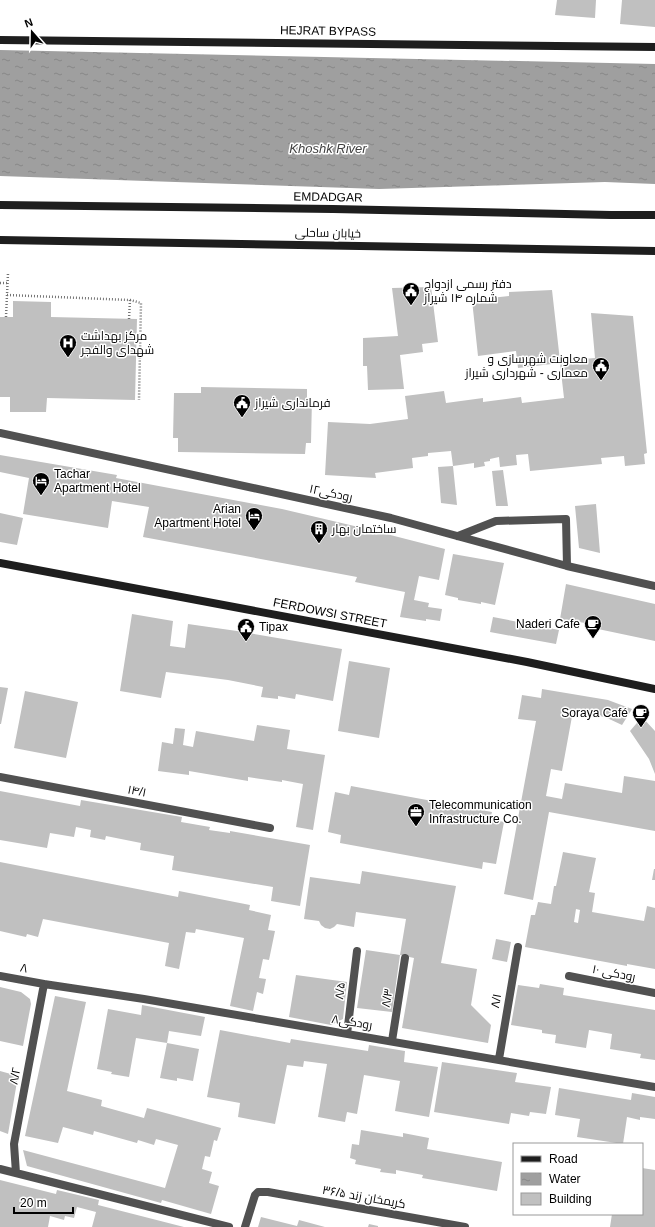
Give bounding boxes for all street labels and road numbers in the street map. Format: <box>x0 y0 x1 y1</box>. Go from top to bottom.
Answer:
street label: HEJRAT BYPASS <box>280 23 376 39</box>
street label: EMDADGAR <box>293 189 363 205</box>
street label: خیابان ساحلی <box>295 225 361 241</box>
street label: رودکی۱۲ <box>308 482 354 504</box>
street label: FERDOWSI STREET <box>272 595 389 631</box>
street label: ۱۴/۱ <box>126 782 148 800</box>
street label: ۸ <box>19 960 30 976</box>
street label: رودکی ۱۰ <box>591 962 637 984</box>
street label: ۸/۵ <box>332 982 348 1000</box>
street label: ۸/۳ <box>379 988 395 1008</box>
street label: ۸/۱ <box>488 993 504 1009</box>
street label: رودکی۸ <box>331 1012 373 1032</box>
street label: ۸/۲ <box>6 1066 24 1086</box>
street label: کریمخان زند ۳۶/۵ <box>321 1183 407 1211</box>

